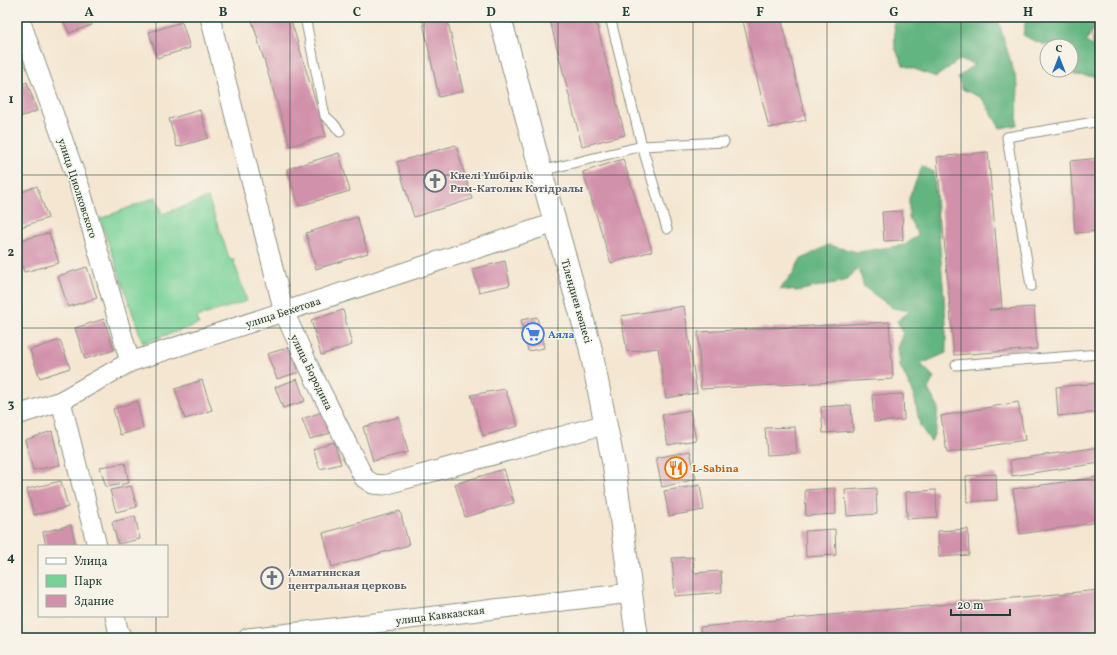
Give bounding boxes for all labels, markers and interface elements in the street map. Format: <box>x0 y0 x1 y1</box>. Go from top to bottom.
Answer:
text: A <box>84 4 94 22</box>
text: B <box>219 4 228 22</box>
text: C <box>353 4 361 22</box>
text: D <box>486 4 496 22</box>
text: E <box>622 4 630 22</box>
text: F <box>756 4 764 22</box>
text: G <box>889 4 899 22</box>
text: H <box>1023 4 1033 22</box>
north arrow <box>1039 38 1079 78</box>
text: С <box>1055 42 1063 57</box>
text: 1 <box>8 91 14 109</box>
street label: улица Циолковского <box>53 137 100 240</box>
church icon: Киелі Үшбірлік Рим-Католик Кәтідралы <box>422 168 448 194</box>
place label: Киелі Үшбірлік Рим-Католик Кәтідралы <box>450 169 583 197</box>
text: 2 <box>8 244 15 262</box>
street label: Тілендиев көшесі <box>556 257 595 345</box>
street label: улица Бекетова <box>244 294 323 333</box>
supermarket icon: Аяла <box>520 321 546 347</box>
place label: Аяла <box>548 328 575 343</box>
street label: улица Бородина <box>286 332 336 414</box>
text: 3 <box>8 396 15 414</box>
restaurant icon: L-Sabina <box>663 455 689 481</box>
place label: L-Sabina <box>692 462 739 477</box>
legend <box>38 545 168 617</box>
text: 4 <box>7 549 15 567</box>
text: Улица <box>74 554 107 570</box>
church icon: Алматинская центральная церковь <box>259 565 285 591</box>
place label: Алматинская центральная церковь <box>288 566 407 594</box>
text: Парк <box>74 574 102 590</box>
scale bar <box>951 591 1010 617</box>
text: Здание <box>74 594 114 610</box>
text: 20 m <box>957 598 984 614</box>
street label: улица Кавказская <box>395 604 486 629</box>

